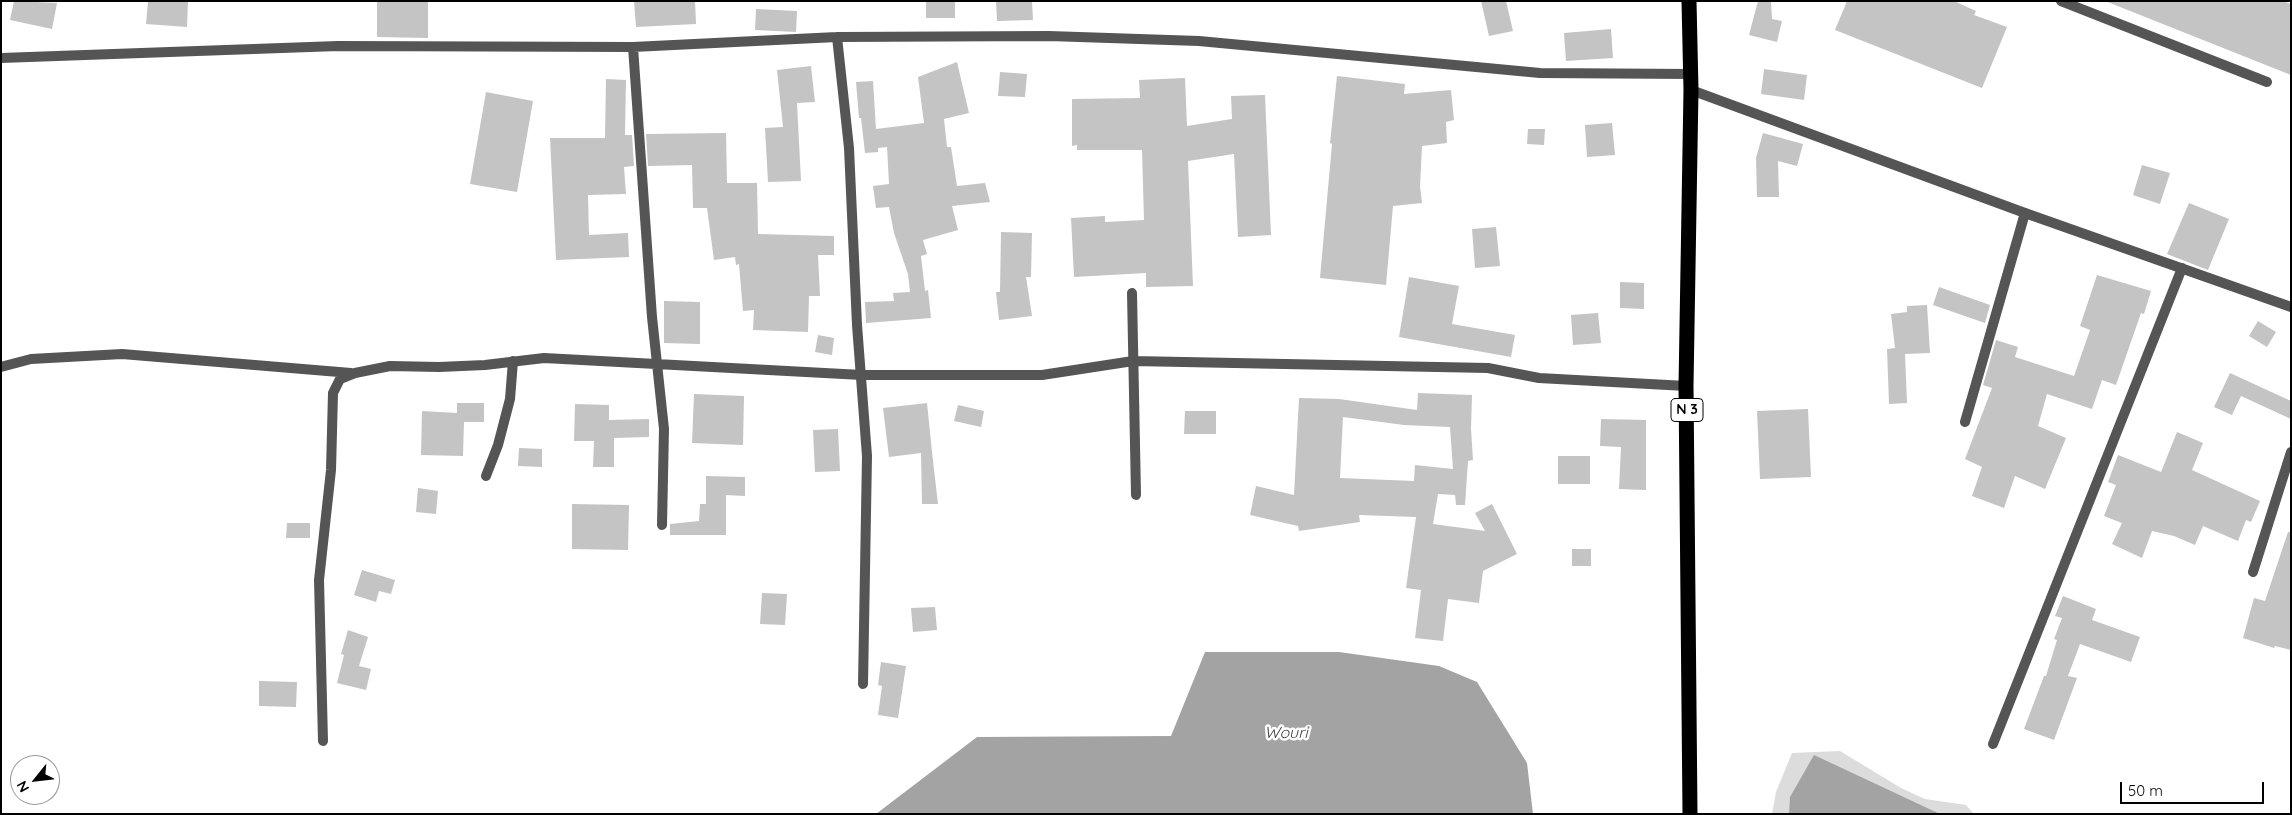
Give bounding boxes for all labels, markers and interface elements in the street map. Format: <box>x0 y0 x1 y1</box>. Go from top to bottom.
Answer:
road number: N 3 <box>1671 398 1703 422</box>
water label: Wouri <box>1264 723 1308 743</box>
north arrow <box>10 755 60 805</box>
scale bar <box>2122 772 2266 804</box>
text: N <box>12 778 33 796</box>
text: 50 m <box>2128 781 2163 800</box>

